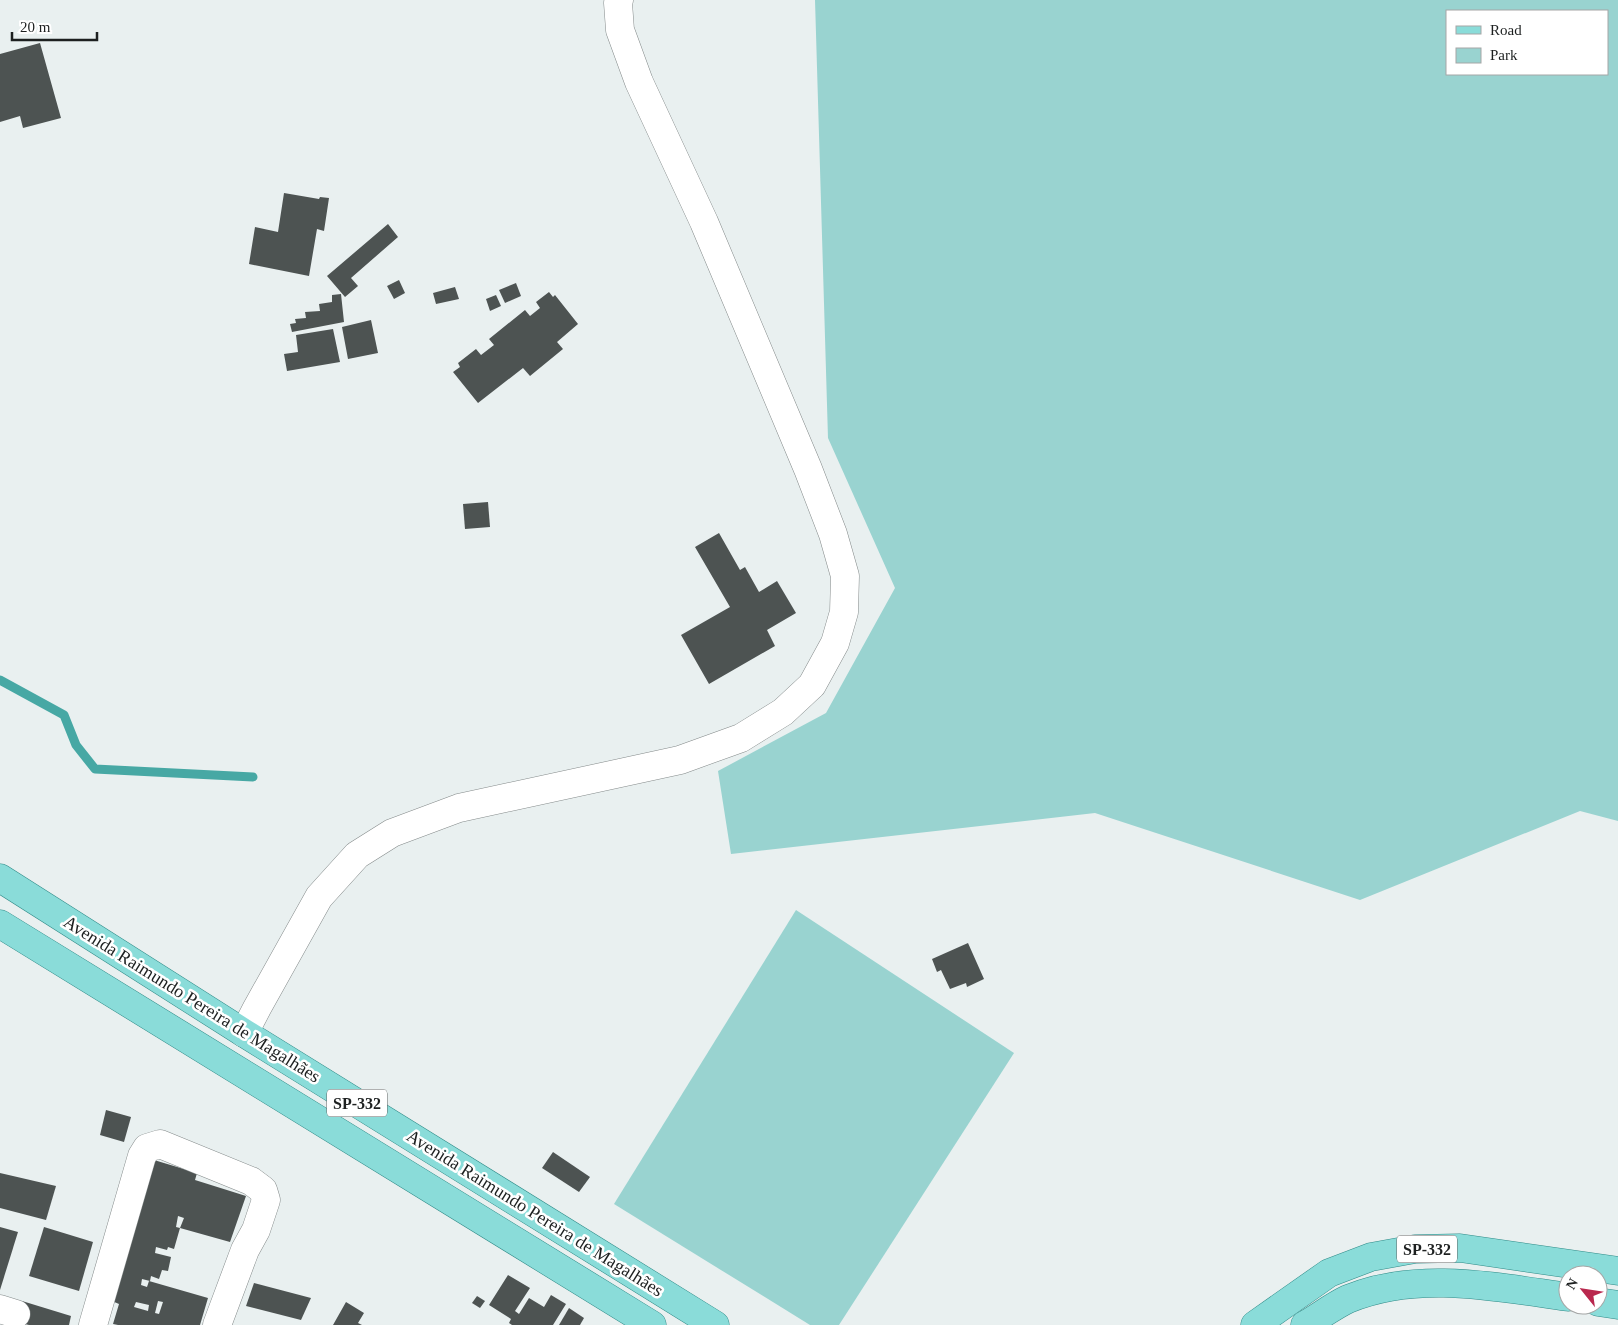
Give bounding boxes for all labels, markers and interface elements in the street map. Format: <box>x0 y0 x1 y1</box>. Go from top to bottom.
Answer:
scale bar <box>12 10 98 42</box>
legend <box>1446 10 1608 75</box>
text: 20 m <box>20 19 51 35</box>
text: Road <box>1490 22 1522 38</box>
text: Park <box>1490 47 1518 63</box>
street label: Avenida Raimundo Pereira de Magalhães <box>60 911 324 1087</box>
road number: SP-332 <box>327 1090 387 1116</box>
street label: Avenida Raimundo Pereira de Magalhães <box>403 1125 667 1301</box>
road number: SP-332 <box>1397 1236 1457 1262</box>
north arrow <box>1558 1265 1608 1315</box>
text: N <box>1563 1276 1581 1292</box>

